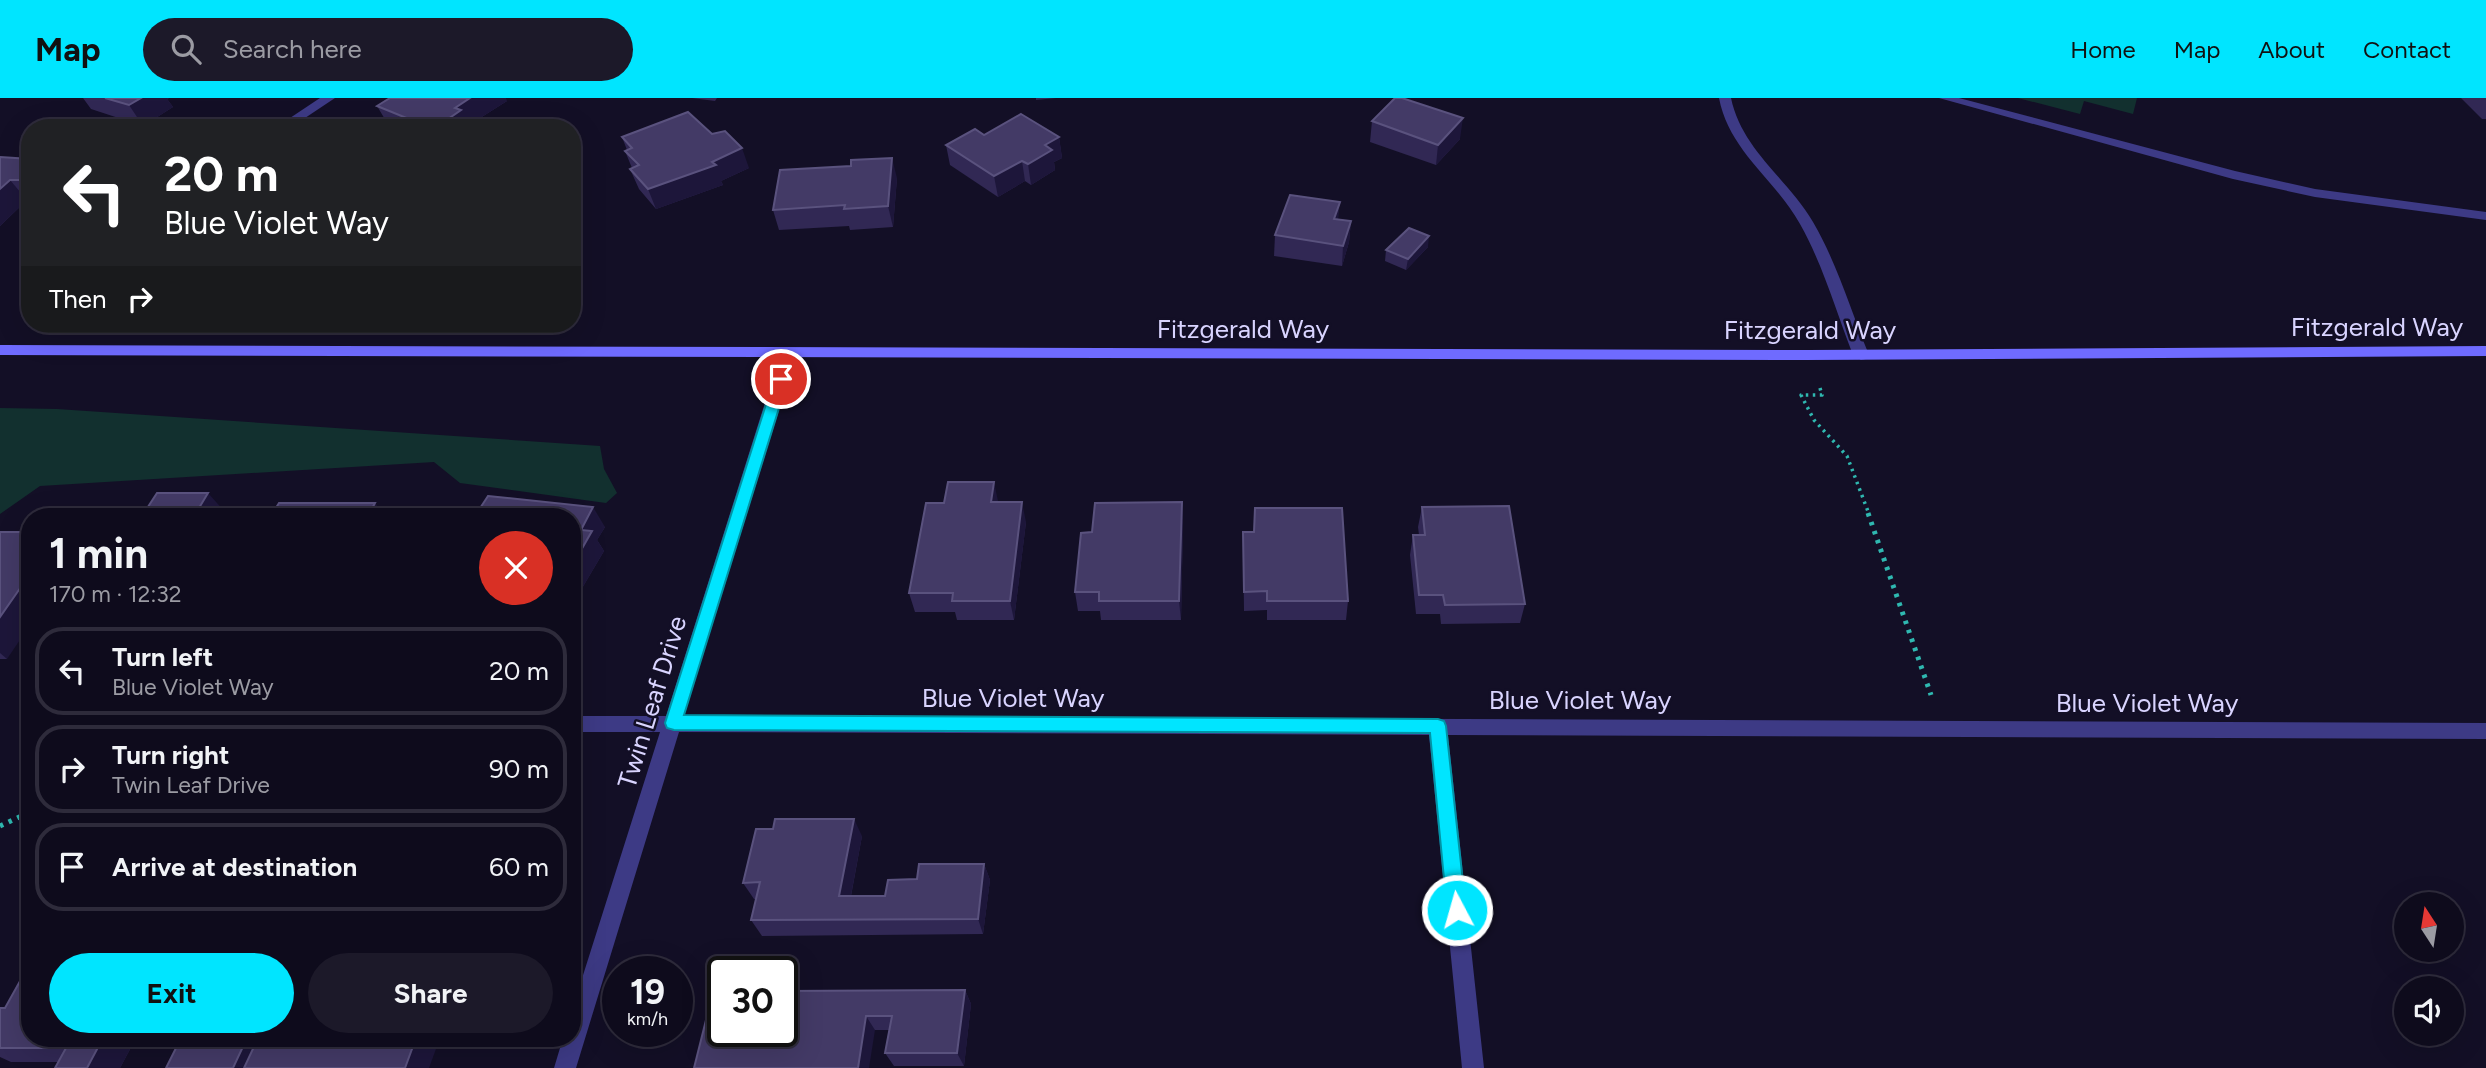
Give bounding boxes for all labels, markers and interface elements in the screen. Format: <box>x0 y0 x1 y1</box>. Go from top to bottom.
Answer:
search box <box>143 18 633 81</box>
text: Map <box>35 30 101 69</box>
icon: search <box>167 30 205 68</box>
text: Search here <box>223 33 362 65</box>
text: Home <box>2070 35 2136 64</box>
text: Map <box>2174 35 2220 64</box>
text: About <box>2258 35 2325 64</box>
text: Contact <box>2363 35 2451 64</box>
text: 20 m <box>164 144 279 203</box>
icon: left <box>49 147 140 238</box>
text: Blue Violet Way <box>164 204 389 242</box>
icon: right <box>121 280 159 318</box>
text: Then <box>49 283 107 315</box>
street label: Fitzgerald Way <box>2291 311 2463 343</box>
street label: Fitzgerald Way <box>1157 313 1329 345</box>
street label: Fitzgerald Way <box>1724 314 1896 346</box>
pin <box>751 349 811 409</box>
icon: arrive <box>762 360 800 398</box>
text: 1 min <box>49 528 148 579</box>
button: close <box>479 531 553 605</box>
text: 170 m · 12:32 <box>49 580 182 608</box>
street label: Twin Leaf Drive <box>611 612 693 792</box>
text: Turn left <box>112 641 213 673</box>
icon: left <box>53 652 91 690</box>
text: 20 m <box>489 655 549 687</box>
text: Blue Violet Way <box>112 673 274 701</box>
street label: Blue Violet Way <box>922 682 1105 714</box>
street label: Blue Violet Way <box>1489 684 1672 716</box>
street label: Blue Violet Way <box>2056 687 2239 719</box>
text: Turn right <box>112 739 229 771</box>
icon: right <box>53 750 91 788</box>
text: 90 m <box>489 753 549 785</box>
text: Twin Leaf Drive <box>112 771 270 799</box>
icon: arrive <box>53 848 91 886</box>
text: Arrive at destination <box>112 851 357 883</box>
text: 60 m <box>489 851 549 883</box>
position arrow <box>1420 873 1494 947</box>
north arrow <box>2394 892 2464 962</box>
map controls <box>2394 892 2464 1046</box>
button: Exit <box>49 953 294 1033</box>
button: Share <box>308 953 553 1033</box>
speed limit sign: 30 <box>707 956 798 1047</box>
text: 19 <box>630 971 665 1013</box>
button: sound <box>2394 976 2464 1046</box>
text: km/h <box>627 1008 668 1030</box>

